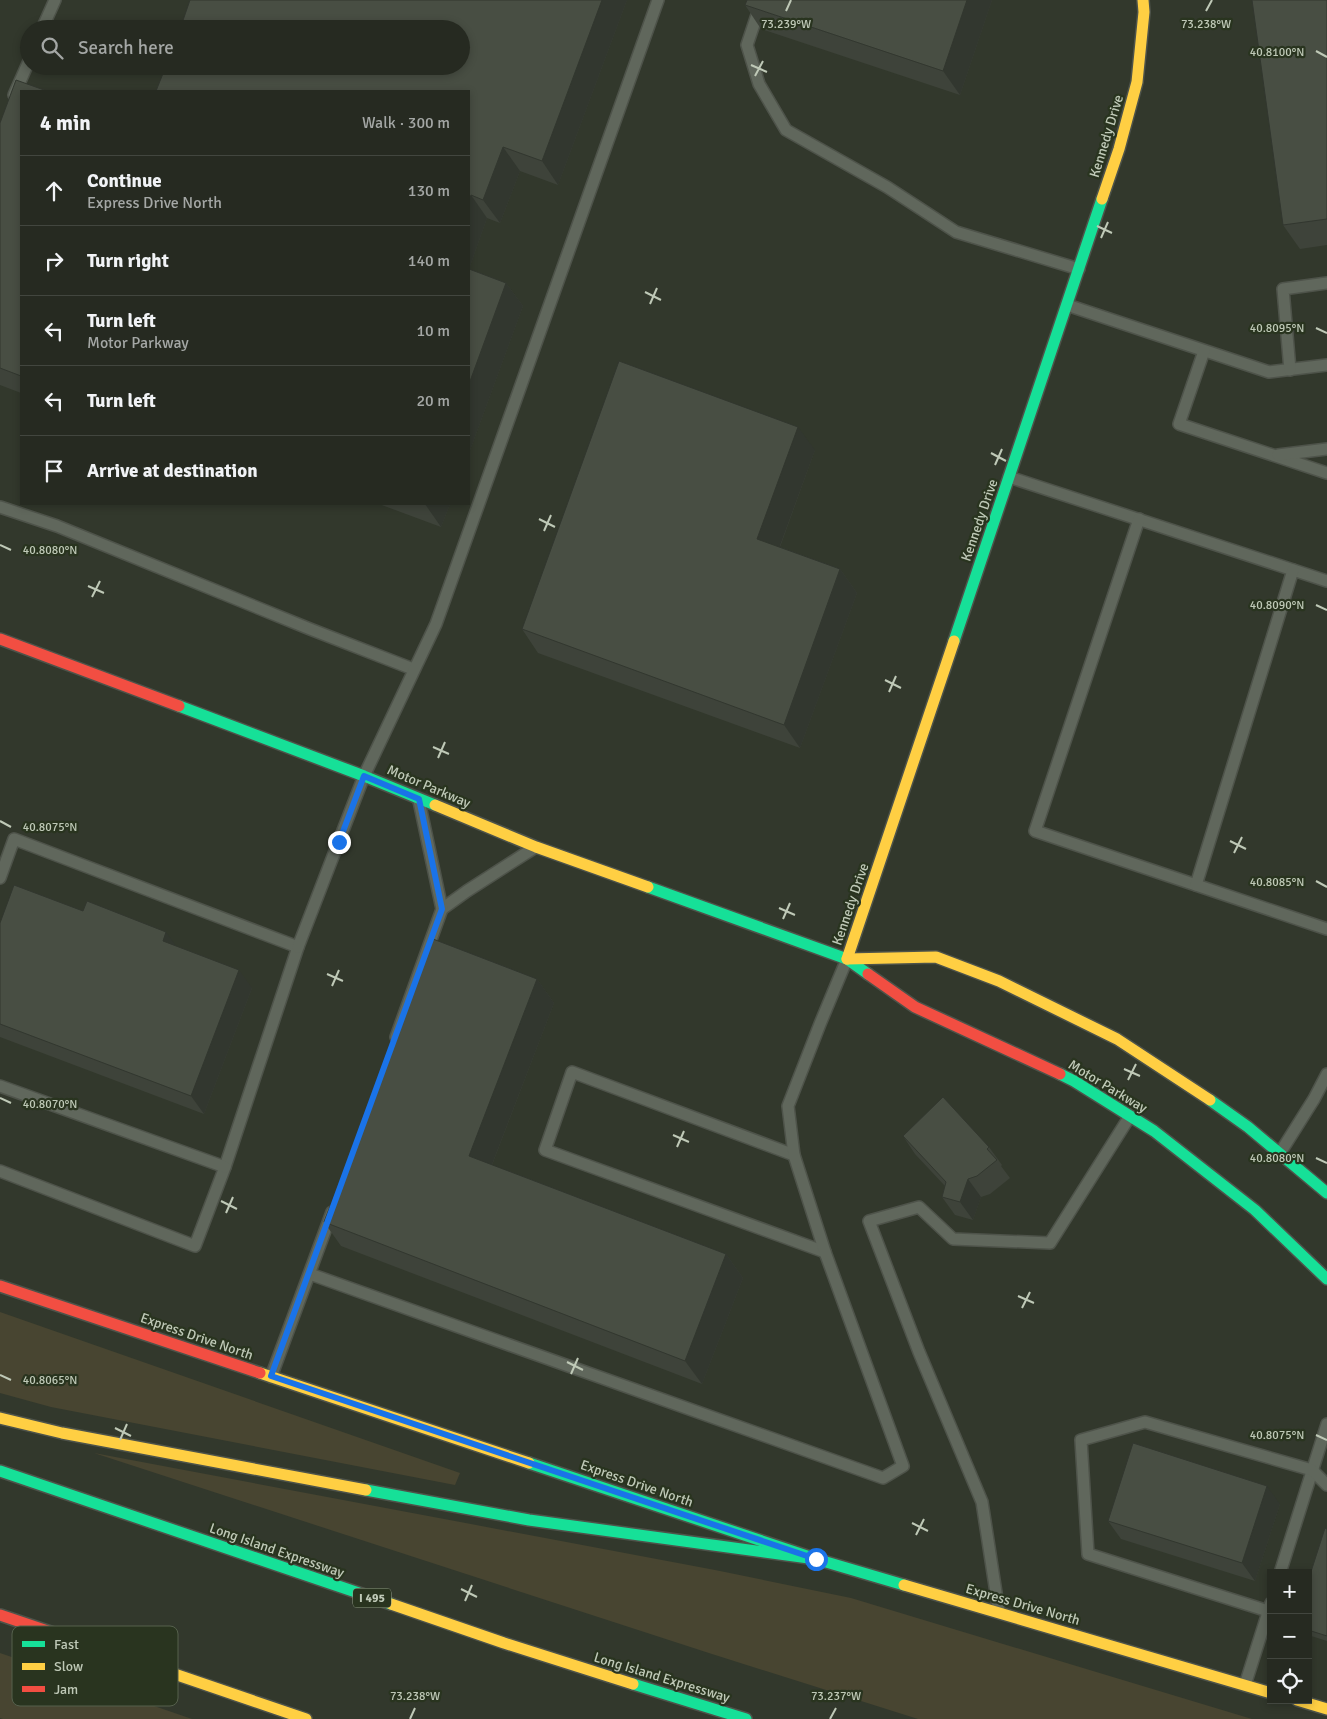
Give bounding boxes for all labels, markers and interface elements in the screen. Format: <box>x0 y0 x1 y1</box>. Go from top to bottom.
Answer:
text: 73.239°W <box>761 17 811 32</box>
text: 73.238°W <box>1181 17 1231 32</box>
search box <box>20 20 470 75</box>
icon: search <box>38 34 66 62</box>
text: Search here <box>78 36 174 60</box>
text: 40.8100°N <box>1250 45 1304 60</box>
street label: Kennedy Drive <box>1086 93 1127 180</box>
text: 4 min <box>40 110 91 136</box>
text: Walk · 300 m <box>362 113 450 133</box>
text: Continue <box>87 169 162 193</box>
icon: ahead <box>40 177 68 205</box>
text: 130 m <box>408 181 450 201</box>
text: Express Drive North <box>87 193 222 213</box>
icon: right <box>40 247 68 275</box>
text: Turn right <box>87 249 169 273</box>
text: 140 m <box>408 251 450 271</box>
text: Turn left <box>87 309 156 333</box>
icon: left <box>40 317 68 345</box>
text: 10 m <box>416 321 450 341</box>
text: 40.8095°N <box>1250 321 1304 336</box>
text: Motor Parkway <box>87 333 189 353</box>
icon: left <box>40 387 68 415</box>
text: Turn left <box>87 389 156 413</box>
text: 20 m <box>416 391 450 411</box>
icon: arrive <box>40 457 68 485</box>
text: Arrive at destination <box>87 459 258 483</box>
street label: Kennedy Drive <box>957 477 1001 563</box>
text: 40.8080°N <box>23 543 77 558</box>
text: 40.8090°N <box>1250 598 1304 613</box>
street label: Motor Parkway <box>384 761 474 812</box>
text: 40.8075°N <box>23 820 77 835</box>
route end <box>328 831 351 854</box>
street label: Kennedy Drive <box>828 861 872 947</box>
text: 40.8085°N <box>1250 875 1304 890</box>
street label: Motor Parkway <box>1065 1056 1151 1117</box>
text: 40.8070°N <box>23 1097 77 1112</box>
text: 40.8080°N <box>1250 1151 1304 1166</box>
street label: Express Drive North <box>138 1309 255 1364</box>
text: 40.8065°N <box>23 1373 77 1388</box>
text: 40.8075°N <box>1250 1428 1304 1443</box>
street label: Express Drive North <box>578 1456 695 1511</box>
street label: Long Island Expressway <box>207 1519 347 1582</box>
route start <box>805 1548 828 1571</box>
map controls <box>1267 1569 1312 1704</box>
button: + <box>1267 1569 1312 1614</box>
street label: Express Drive North <box>964 1580 1082 1629</box>
road number: I 495 <box>353 1589 391 1608</box>
button: − <box>1267 1614 1312 1659</box>
legend <box>12 1626 178 1706</box>
text: Fast <box>54 1636 79 1653</box>
street label: Long Island Expressway <box>592 1649 732 1706</box>
text: Slow <box>54 1658 83 1675</box>
button: locate <box>1267 1659 1312 1704</box>
text: Jam <box>54 1681 78 1698</box>
text: 73.238°W <box>390 1689 440 1704</box>
text: 73.237°W <box>811 1689 861 1704</box>

